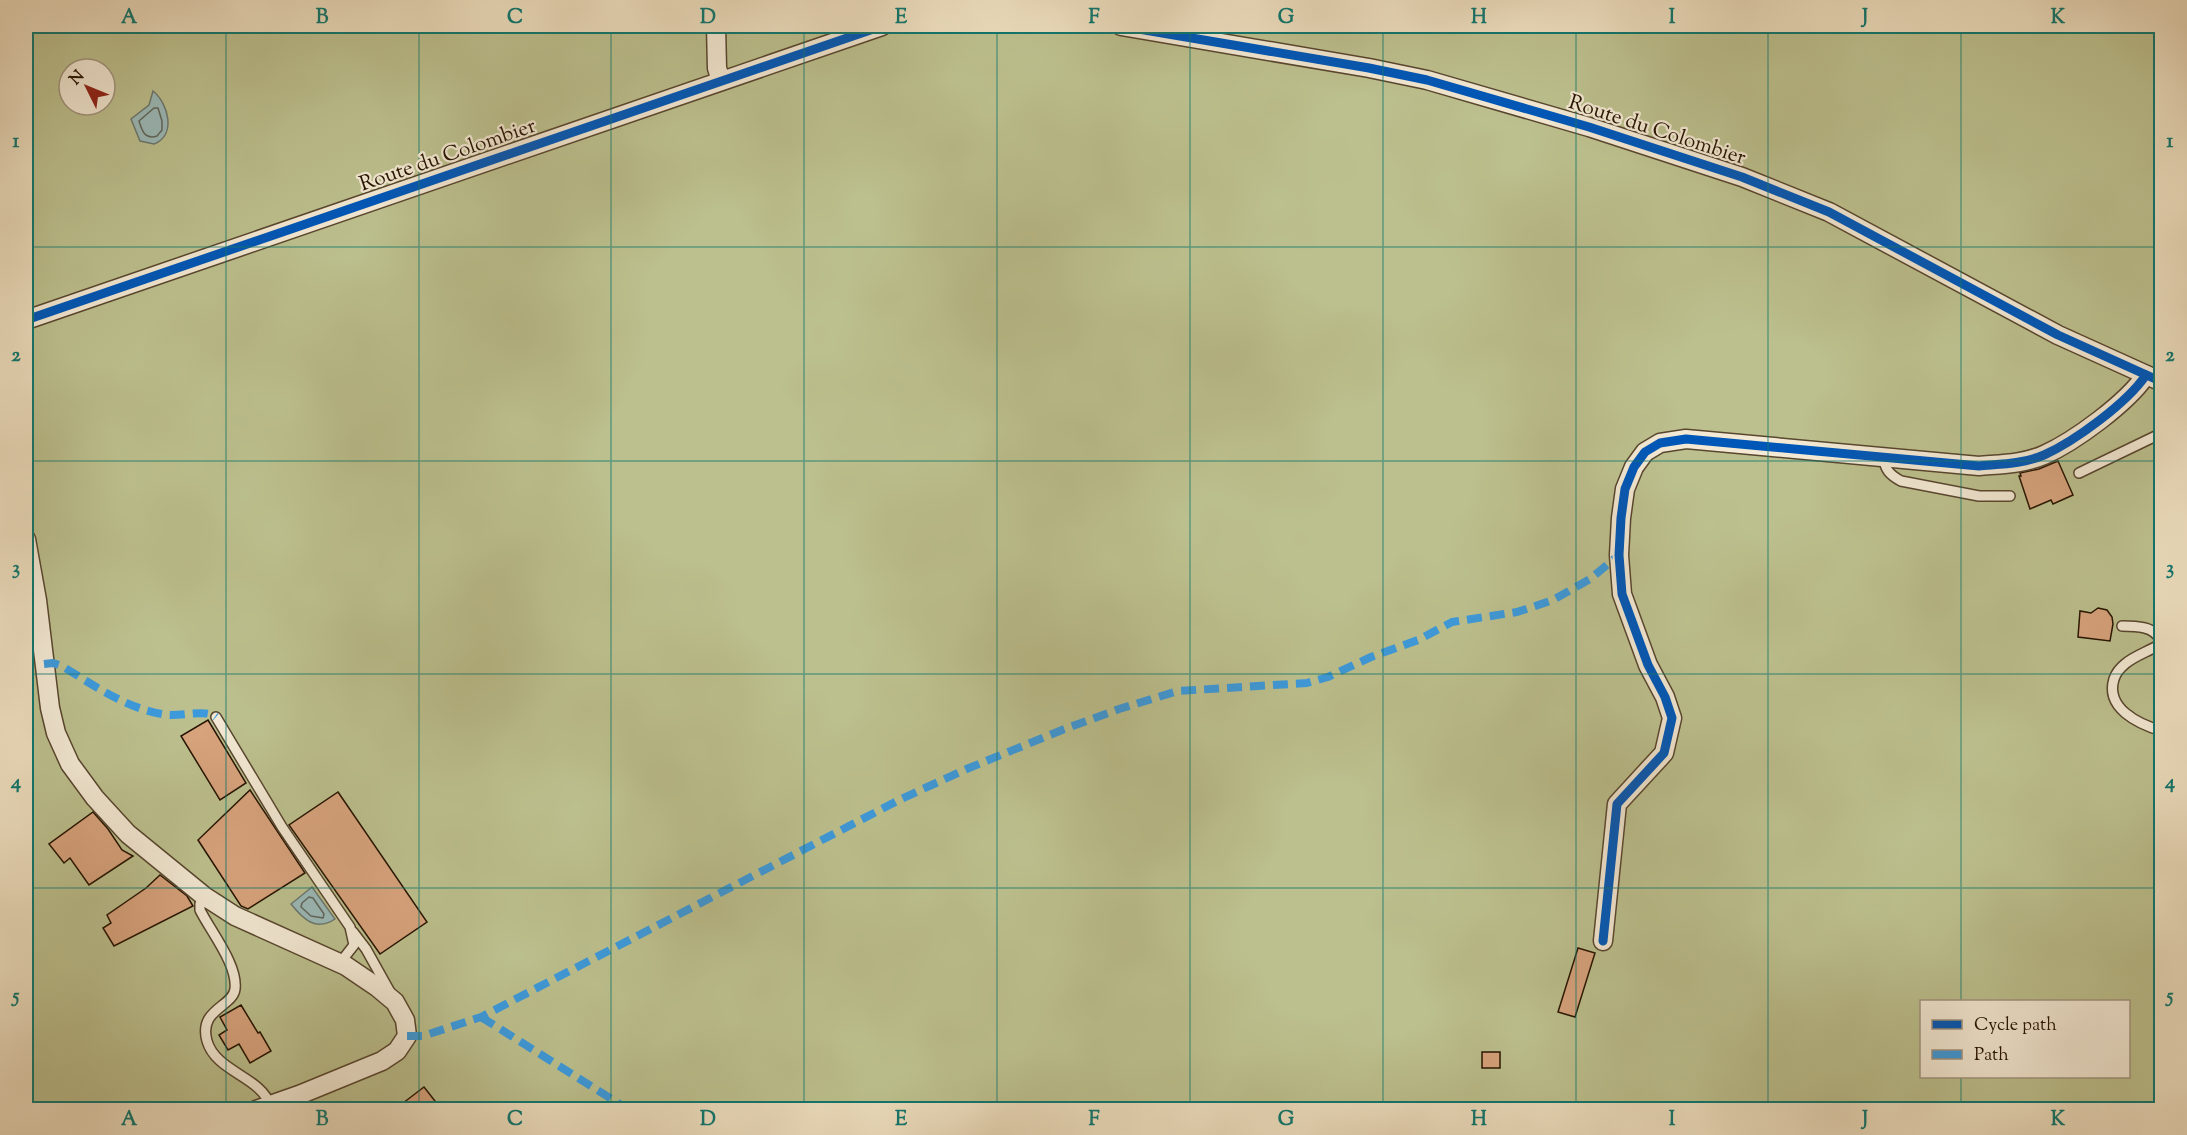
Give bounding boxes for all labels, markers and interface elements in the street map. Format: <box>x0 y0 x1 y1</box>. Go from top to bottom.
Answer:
text: A <box>121 4 138 33</box>
text: B <box>316 4 329 33</box>
text: C <box>507 4 523 33</box>
text: D <box>700 4 716 33</box>
text: E <box>895 4 908 33</box>
text: F <box>1088 4 1100 33</box>
text: G <box>1278 4 1295 33</box>
text: H <box>1471 4 1487 33</box>
text: I <box>1669 4 1676 33</box>
text: J <box>1860 4 1868 33</box>
text: K <box>2051 4 2066 33</box>
north arrow <box>57 57 117 117</box>
text: N <box>65 66 91 91</box>
street label: Route du Colombier <box>1565 88 1750 174</box>
street label: Route du Colombier <box>356 112 540 200</box>
text: 1 <box>13 128 20 157</box>
text: 1 <box>2167 128 2174 157</box>
text: 2 <box>11 342 21 371</box>
text: 2 <box>2165 342 2175 371</box>
text: 3 <box>12 555 20 584</box>
text: 3 <box>2166 555 2174 584</box>
text: 4 <box>10 769 21 798</box>
text: 4 <box>2164 769 2175 798</box>
text: 5 <box>11 983 20 1012</box>
text: 5 <box>2165 983 2174 1012</box>
legend <box>1920 1000 2130 1078</box>
text: Cycle path <box>1974 1013 2057 1039</box>
text: Path <box>1974 1043 2009 1069</box>
text: A <box>121 1106 138 1135</box>
text: B <box>316 1106 329 1135</box>
text: C <box>507 1106 523 1135</box>
text: D <box>700 1106 716 1135</box>
text: E <box>895 1106 908 1135</box>
text: F <box>1088 1106 1100 1135</box>
text: G <box>1278 1106 1295 1135</box>
text: H <box>1471 1106 1487 1135</box>
text: I <box>1669 1106 1676 1135</box>
text: J <box>1860 1106 1868 1135</box>
text: K <box>2051 1106 2066 1135</box>

